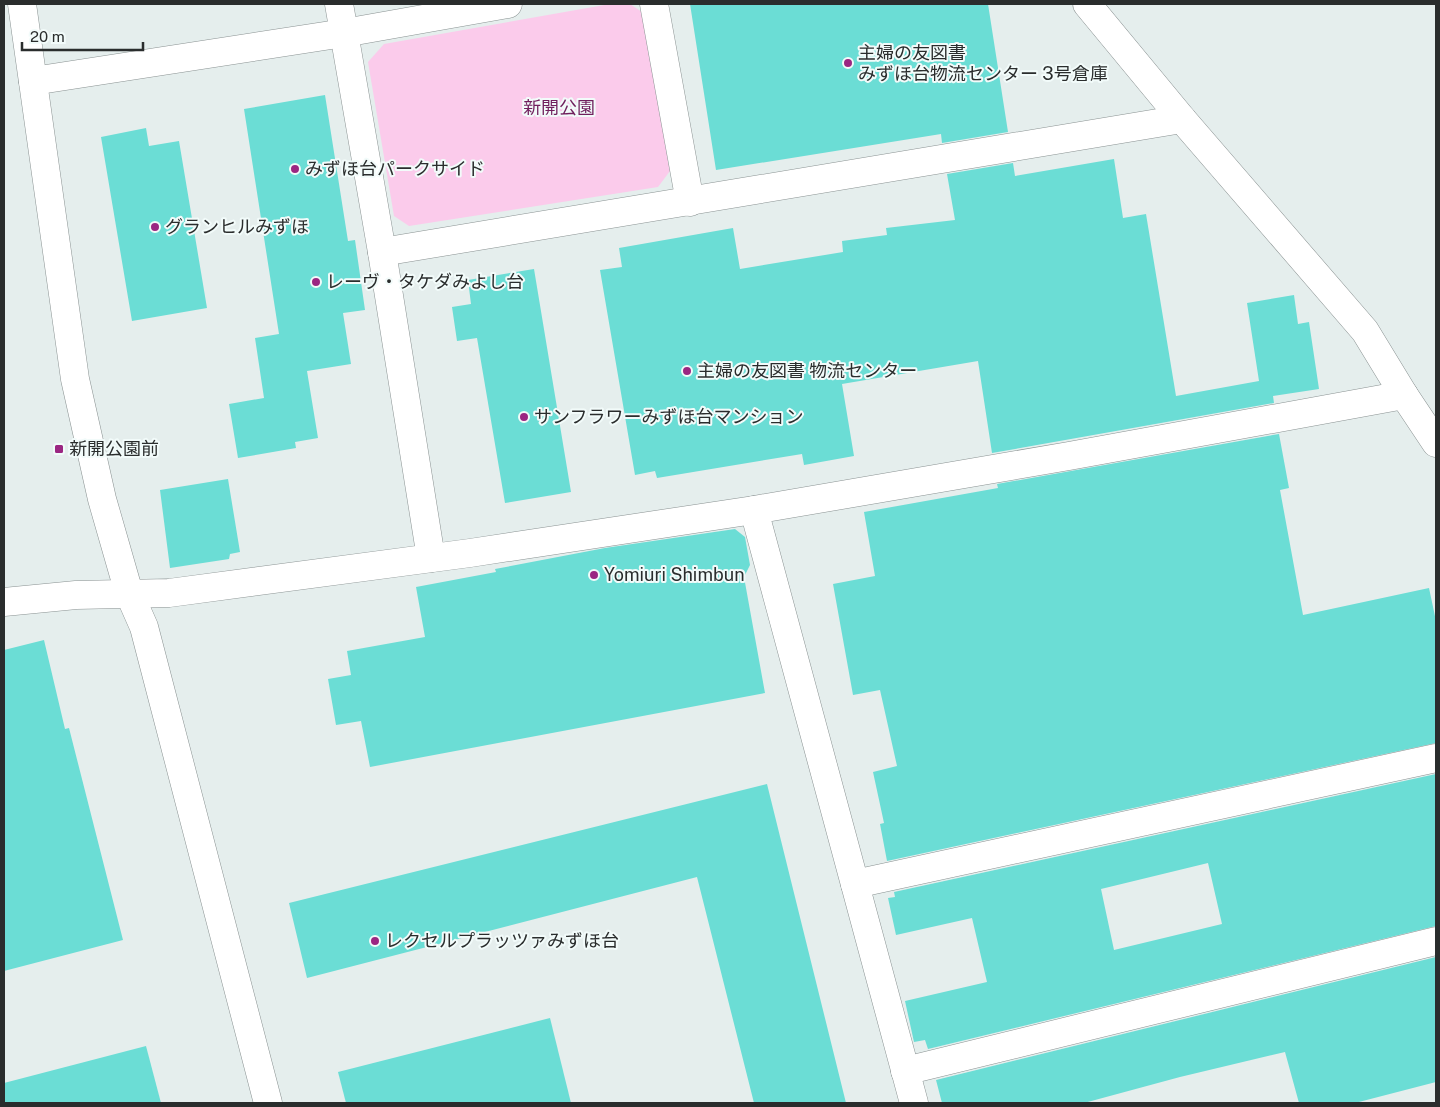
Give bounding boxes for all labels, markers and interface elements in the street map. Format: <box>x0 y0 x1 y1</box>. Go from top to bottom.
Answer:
scale bar <box>22 20 144 52</box>
text: 20 m <box>30 28 65 45</box>
place label: 主婦の友図書 みずほ台物流センター 3号倉庫 <box>858 42 1108 84</box>
marker: 主婦の友図書 みずほ台物流センター 3号倉庫 <box>842 57 854 69</box>
park label: 新開公園 <box>523 97 595 118</box>
place label: みずほ台パークサイド <box>305 158 485 179</box>
marker: みずほ台パークサイド <box>289 163 301 175</box>
place label: グランヒルみずほ <box>165 216 309 237</box>
marker: グランヒルみずほ <box>149 221 161 233</box>
place label: レーヴ・タケダみよし台 <box>326 271 524 292</box>
marker: レーヴ・タケダみよし台 <box>310 276 322 288</box>
place label: 主婦の友図書 物流センター <box>697 360 917 381</box>
marker: 主婦の友図書 物流センター <box>681 365 693 377</box>
place label: サンフラワーみずほ台マンション <box>534 406 803 427</box>
marker: サンフラワーみずほ台マンション <box>518 411 530 423</box>
place label: 新開公園前 <box>69 438 159 459</box>
marker: 新開公園前 <box>53 443 65 455</box>
place label: Yomiuri Shimbun <box>604 564 745 585</box>
marker: Yomiuri Shimbun <box>588 569 600 581</box>
place label: レクセルプラッツァみずほ台 <box>385 930 619 951</box>
marker: レクセルプラッツァみずほ台 <box>369 935 381 947</box>

